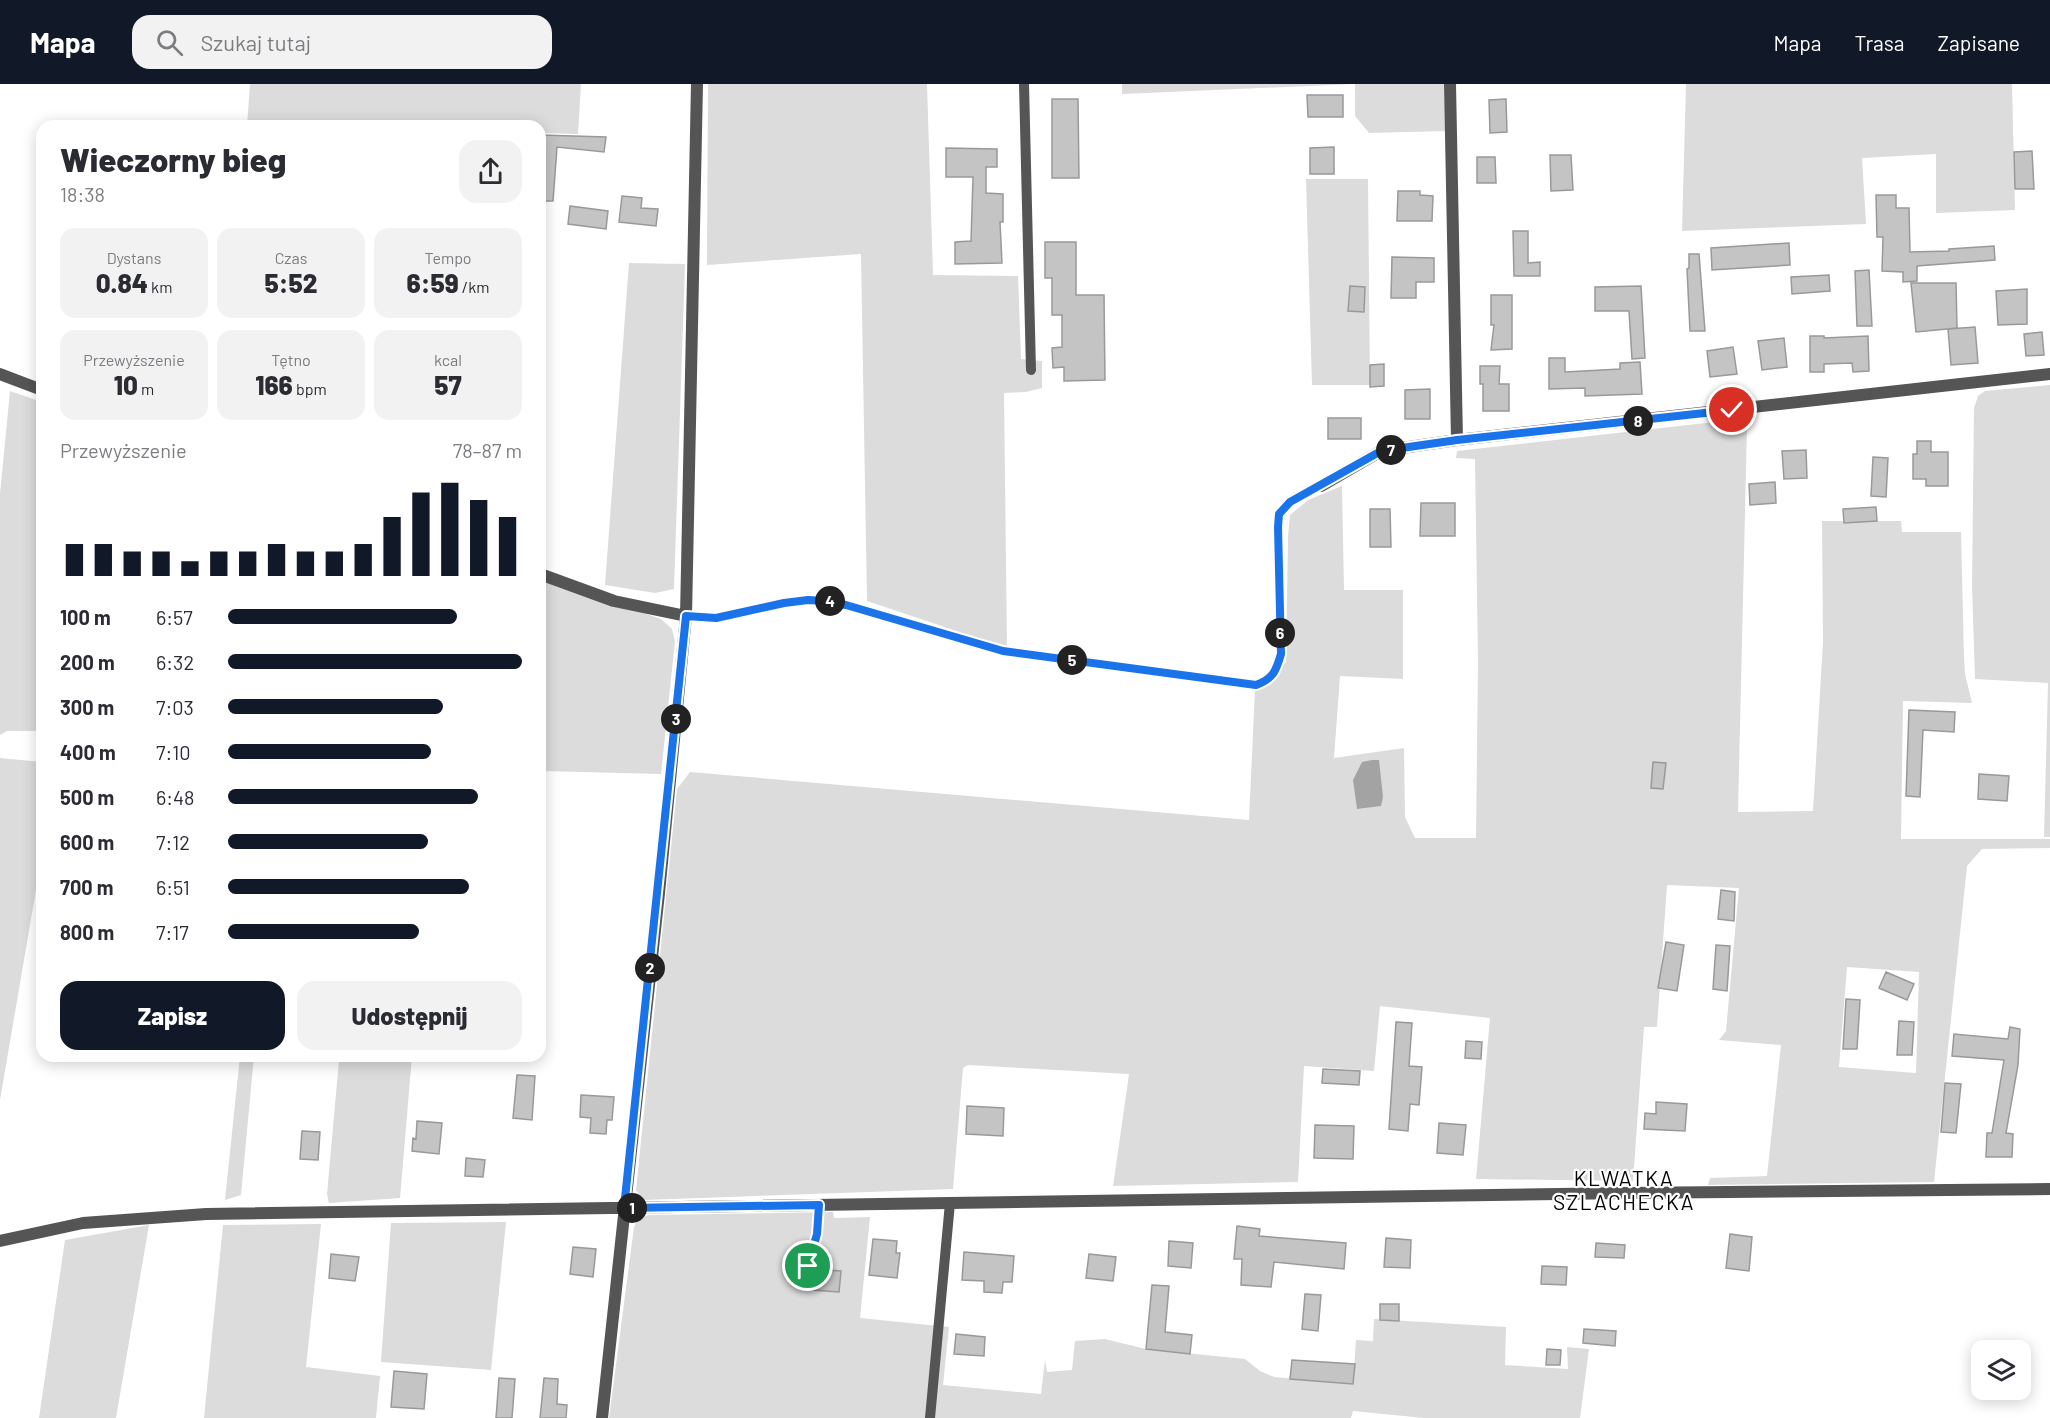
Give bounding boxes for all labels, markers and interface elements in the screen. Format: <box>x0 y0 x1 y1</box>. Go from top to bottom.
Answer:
search box <box>132 15 552 69</box>
text: Mapa <box>30 25 96 59</box>
icon: search <box>153 26 186 59</box>
text: Szukaj tutaj <box>201 29 311 55</box>
text: Mapa <box>1774 30 1822 55</box>
text: Trasa <box>1855 30 1905 55</box>
text: Zapisane <box>1938 30 2020 55</box>
text: Wieczorny bieg <box>60 139 286 179</box>
button: share <box>459 140 522 203</box>
text: 18:38 <box>60 182 105 206</box>
text: Dystans <box>107 248 161 267</box>
text: Czas <box>275 248 307 267</box>
text: Tempo <box>424 248 472 267</box>
text: 0.84 <box>96 267 148 298</box>
text: 5:52 <box>265 267 317 298</box>
text: 6:59 <box>407 267 459 298</box>
text: km <box>148 277 172 296</box>
text: /km <box>459 277 489 296</box>
text: Przewyższenie <box>83 350 185 369</box>
text: Tętno <box>271 350 311 369</box>
text: kcal <box>434 350 462 369</box>
text: 10 <box>114 369 138 400</box>
text: 166 <box>255 369 293 400</box>
text: 57 <box>434 369 462 400</box>
text: m <box>138 379 154 398</box>
text: bpm <box>293 379 327 398</box>
pin <box>1706 384 1757 435</box>
icon: check <box>1715 393 1748 426</box>
pin: 8 <box>1623 406 1653 436</box>
text: 8 <box>1634 411 1642 430</box>
pin: 7 <box>1376 435 1406 465</box>
text: Przewyższenie <box>60 438 187 462</box>
text: 78–87 m <box>453 438 522 462</box>
text: 7 <box>1387 440 1395 459</box>
pin: 4 <box>815 586 845 616</box>
text: 4 <box>825 591 835 610</box>
text: 100 m <box>60 605 111 629</box>
text: 6:57 <box>156 605 193 629</box>
pin: 6 <box>1265 618 1295 648</box>
text: 6 <box>1276 623 1284 642</box>
pin: 5 <box>1057 645 1087 675</box>
text: 200 m <box>60 650 115 674</box>
text: 6:32 <box>156 650 194 674</box>
text: 5 <box>1068 650 1076 669</box>
text: 300 m <box>60 695 114 719</box>
text: 7:03 <box>156 695 194 719</box>
pin: 3 <box>661 704 691 734</box>
text: 3 <box>672 709 680 728</box>
text: 400 m <box>60 740 116 764</box>
text: 7:10 <box>156 740 191 764</box>
text: 500 m <box>60 785 114 809</box>
text: 6:48 <box>156 785 195 809</box>
text: 600 m <box>60 830 114 854</box>
text: 7:12 <box>156 830 190 854</box>
text: 700 m <box>60 875 113 899</box>
text: 6:51 <box>156 875 190 899</box>
text: 800 m <box>60 920 114 944</box>
text: 7:17 <box>156 920 189 944</box>
pin: 2 <box>635 953 665 983</box>
text: 2 <box>646 958 654 977</box>
button: Zapisz <box>60 981 285 1050</box>
button: Udostępnij <box>297 981 522 1050</box>
district label: KLWATKA SZLACHECKA <box>1553 1165 1695 1214</box>
pin: 1 <box>617 1193 647 1223</box>
text: 1 <box>629 1198 635 1217</box>
pin <box>782 1240 833 1291</box>
icon: arrive <box>791 1249 824 1282</box>
map controls <box>1971 1340 2031 1400</box>
button: layers <box>1971 1340 2031 1400</box>

